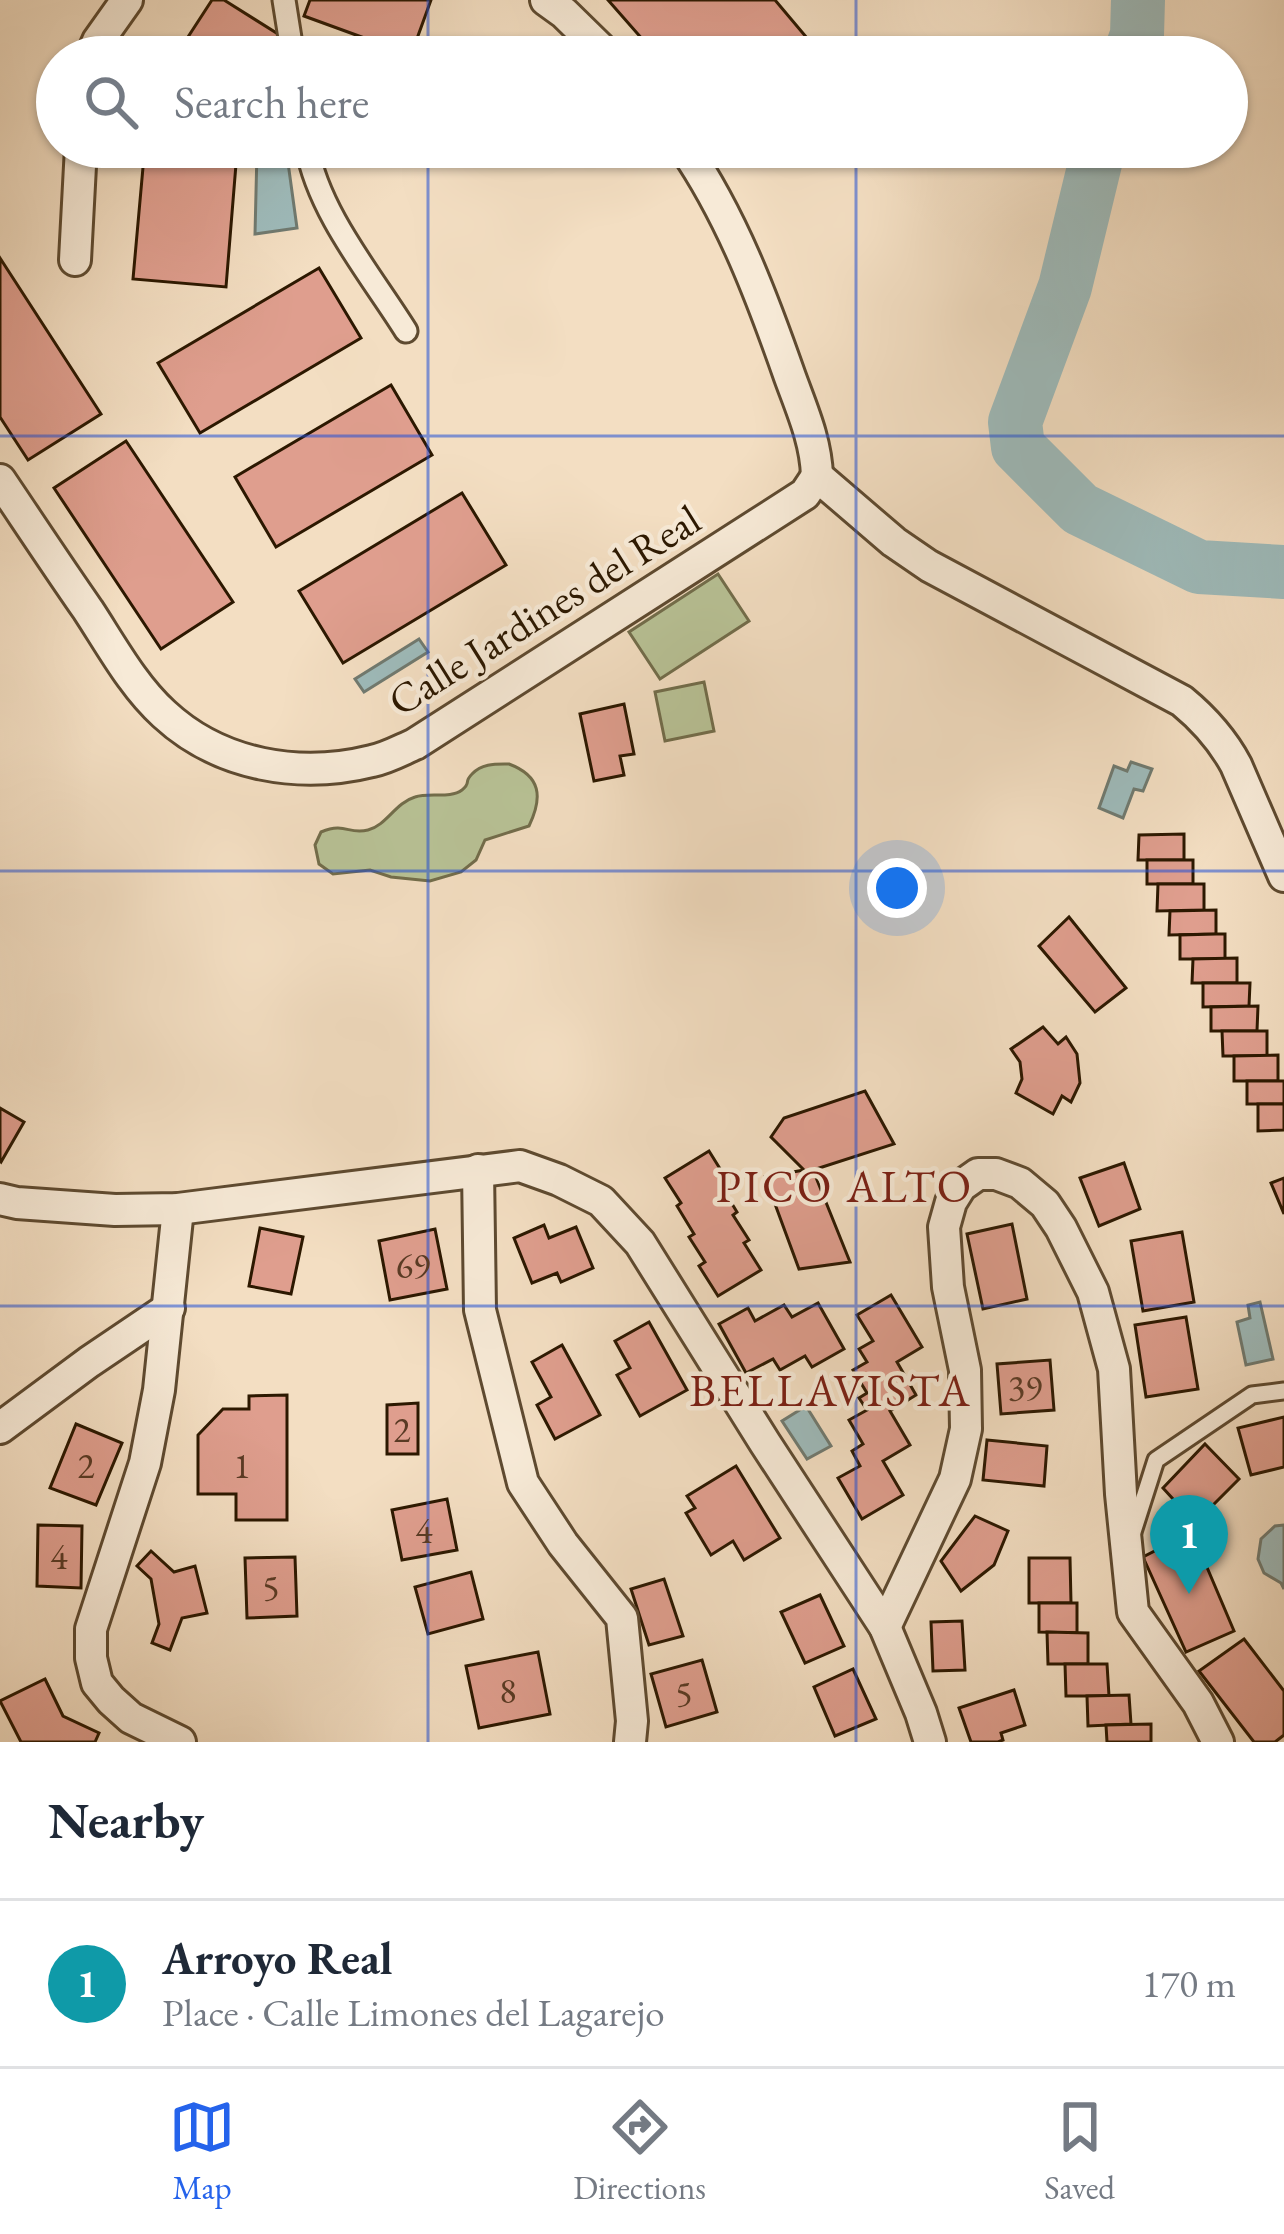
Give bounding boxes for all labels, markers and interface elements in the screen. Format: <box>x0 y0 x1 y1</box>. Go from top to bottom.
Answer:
search box <box>36 36 1248 168</box>
icon: search <box>78 69 144 135</box>
text: Search here <box>174 73 369 131</box>
street label: Calle Jardines del Real <box>378 492 710 728</box>
your location <box>867 858 927 918</box>
district label: PICO ALTO <box>716 1157 974 1215</box>
house number: 69 <box>396 1242 430 1289</box>
district label: BELLAVISTA <box>689 1361 973 1419</box>
house number: 39 <box>1008 1364 1042 1411</box>
house number: 2 <box>393 1406 411 1453</box>
house number: 2 <box>77 1442 95 1489</box>
house number: 1 <box>233 1442 251 1489</box>
pin: 1 <box>1150 1495 1228 1594</box>
house number: 4 <box>415 1507 433 1554</box>
house number: 4 <box>50 1533 68 1580</box>
house number: 5 <box>262 1564 280 1611</box>
house number: 8 <box>499 1667 517 1714</box>
house number: 5 <box>675 1670 693 1717</box>
text: Nearby <box>48 1787 204 1853</box>
text: Arroyo Real <box>162 1929 393 1987</box>
text: 1 <box>77 1958 97 2009</box>
text: 170 m <box>1142 1958 1236 2009</box>
text: Place · Calle Limones del Lagarejo <box>162 1987 665 2038</box>
tab: Map <box>169 2094 235 2209</box>
tab: Directions <box>573 2094 706 2209</box>
tab: Saved <box>1044 2094 1115 2209</box>

